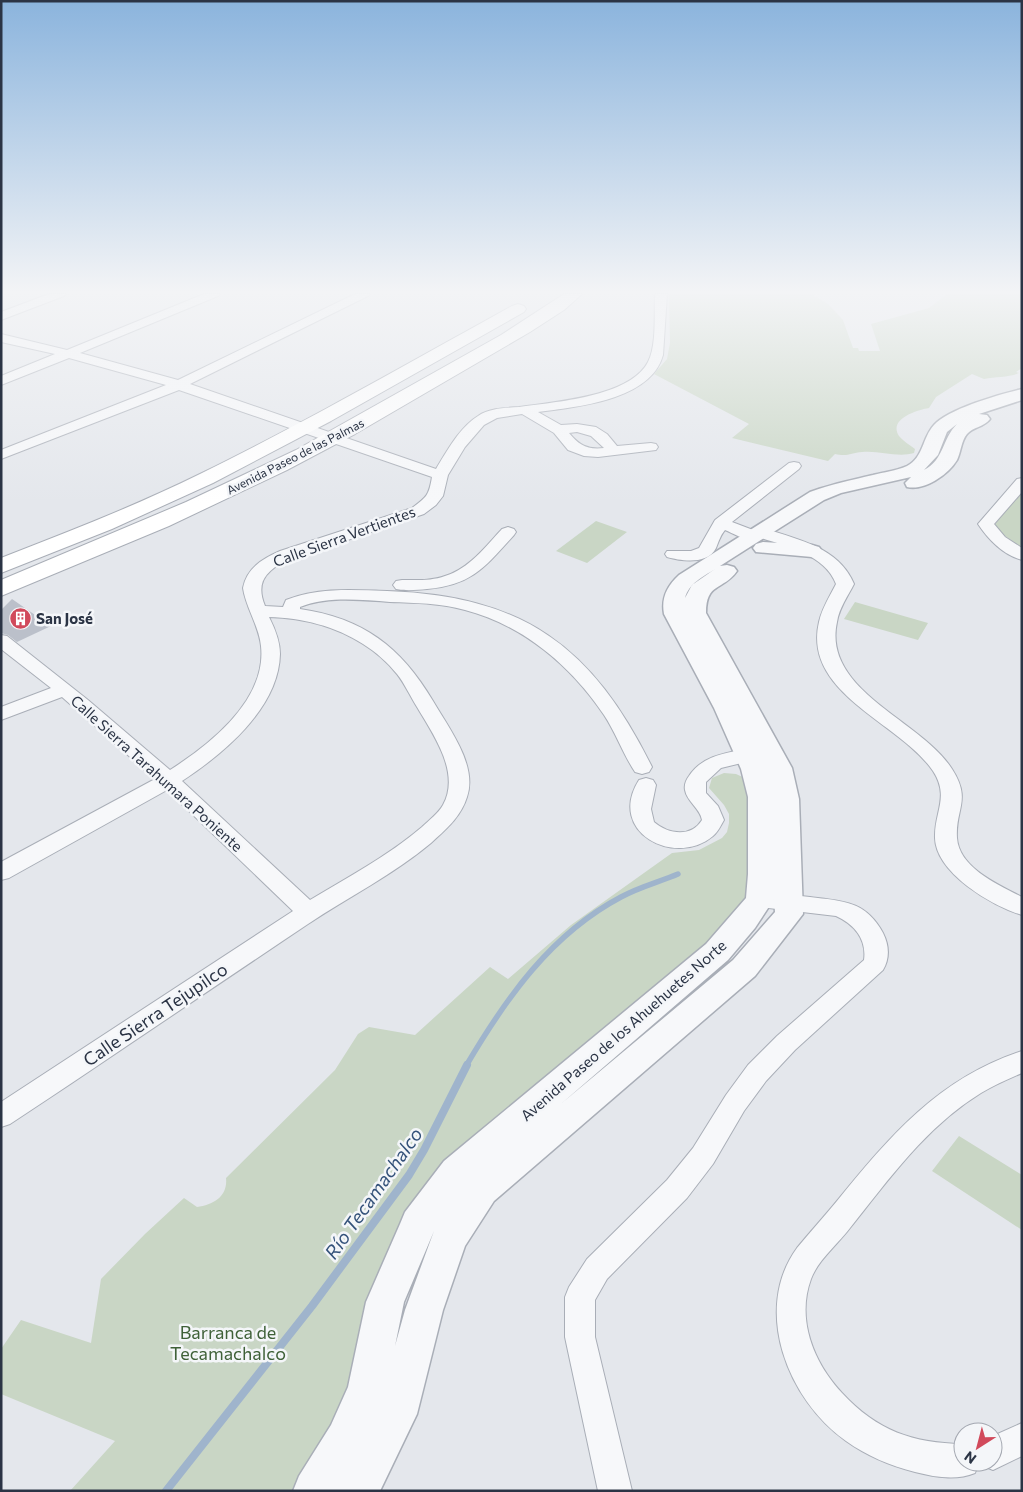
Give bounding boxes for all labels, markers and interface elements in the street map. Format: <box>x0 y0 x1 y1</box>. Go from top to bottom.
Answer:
street label: Avenida Paseo de las Palmas <box>224 415 366 497</box>
street label: Calle Sierra Vertientes <box>270 502 418 570</box>
building icon: San José <box>8 606 32 630</box>
place label: San José <box>36 609 93 627</box>
street label: Calle Sierra Tarahumara Poniente <box>67 691 247 855</box>
street label: Avenida Paseo de los Ahuehuetes Norte <box>517 936 730 1124</box>
street label: Calle Sierra Tejupilco <box>79 958 231 1070</box>
water label: Río Tecamachalco <box>319 1123 427 1263</box>
park label: Barranca de Tecamachalco <box>170 1321 286 1364</box>
north arrow <box>953 1422 1003 1472</box>
text: N <box>961 1448 979 1468</box>

